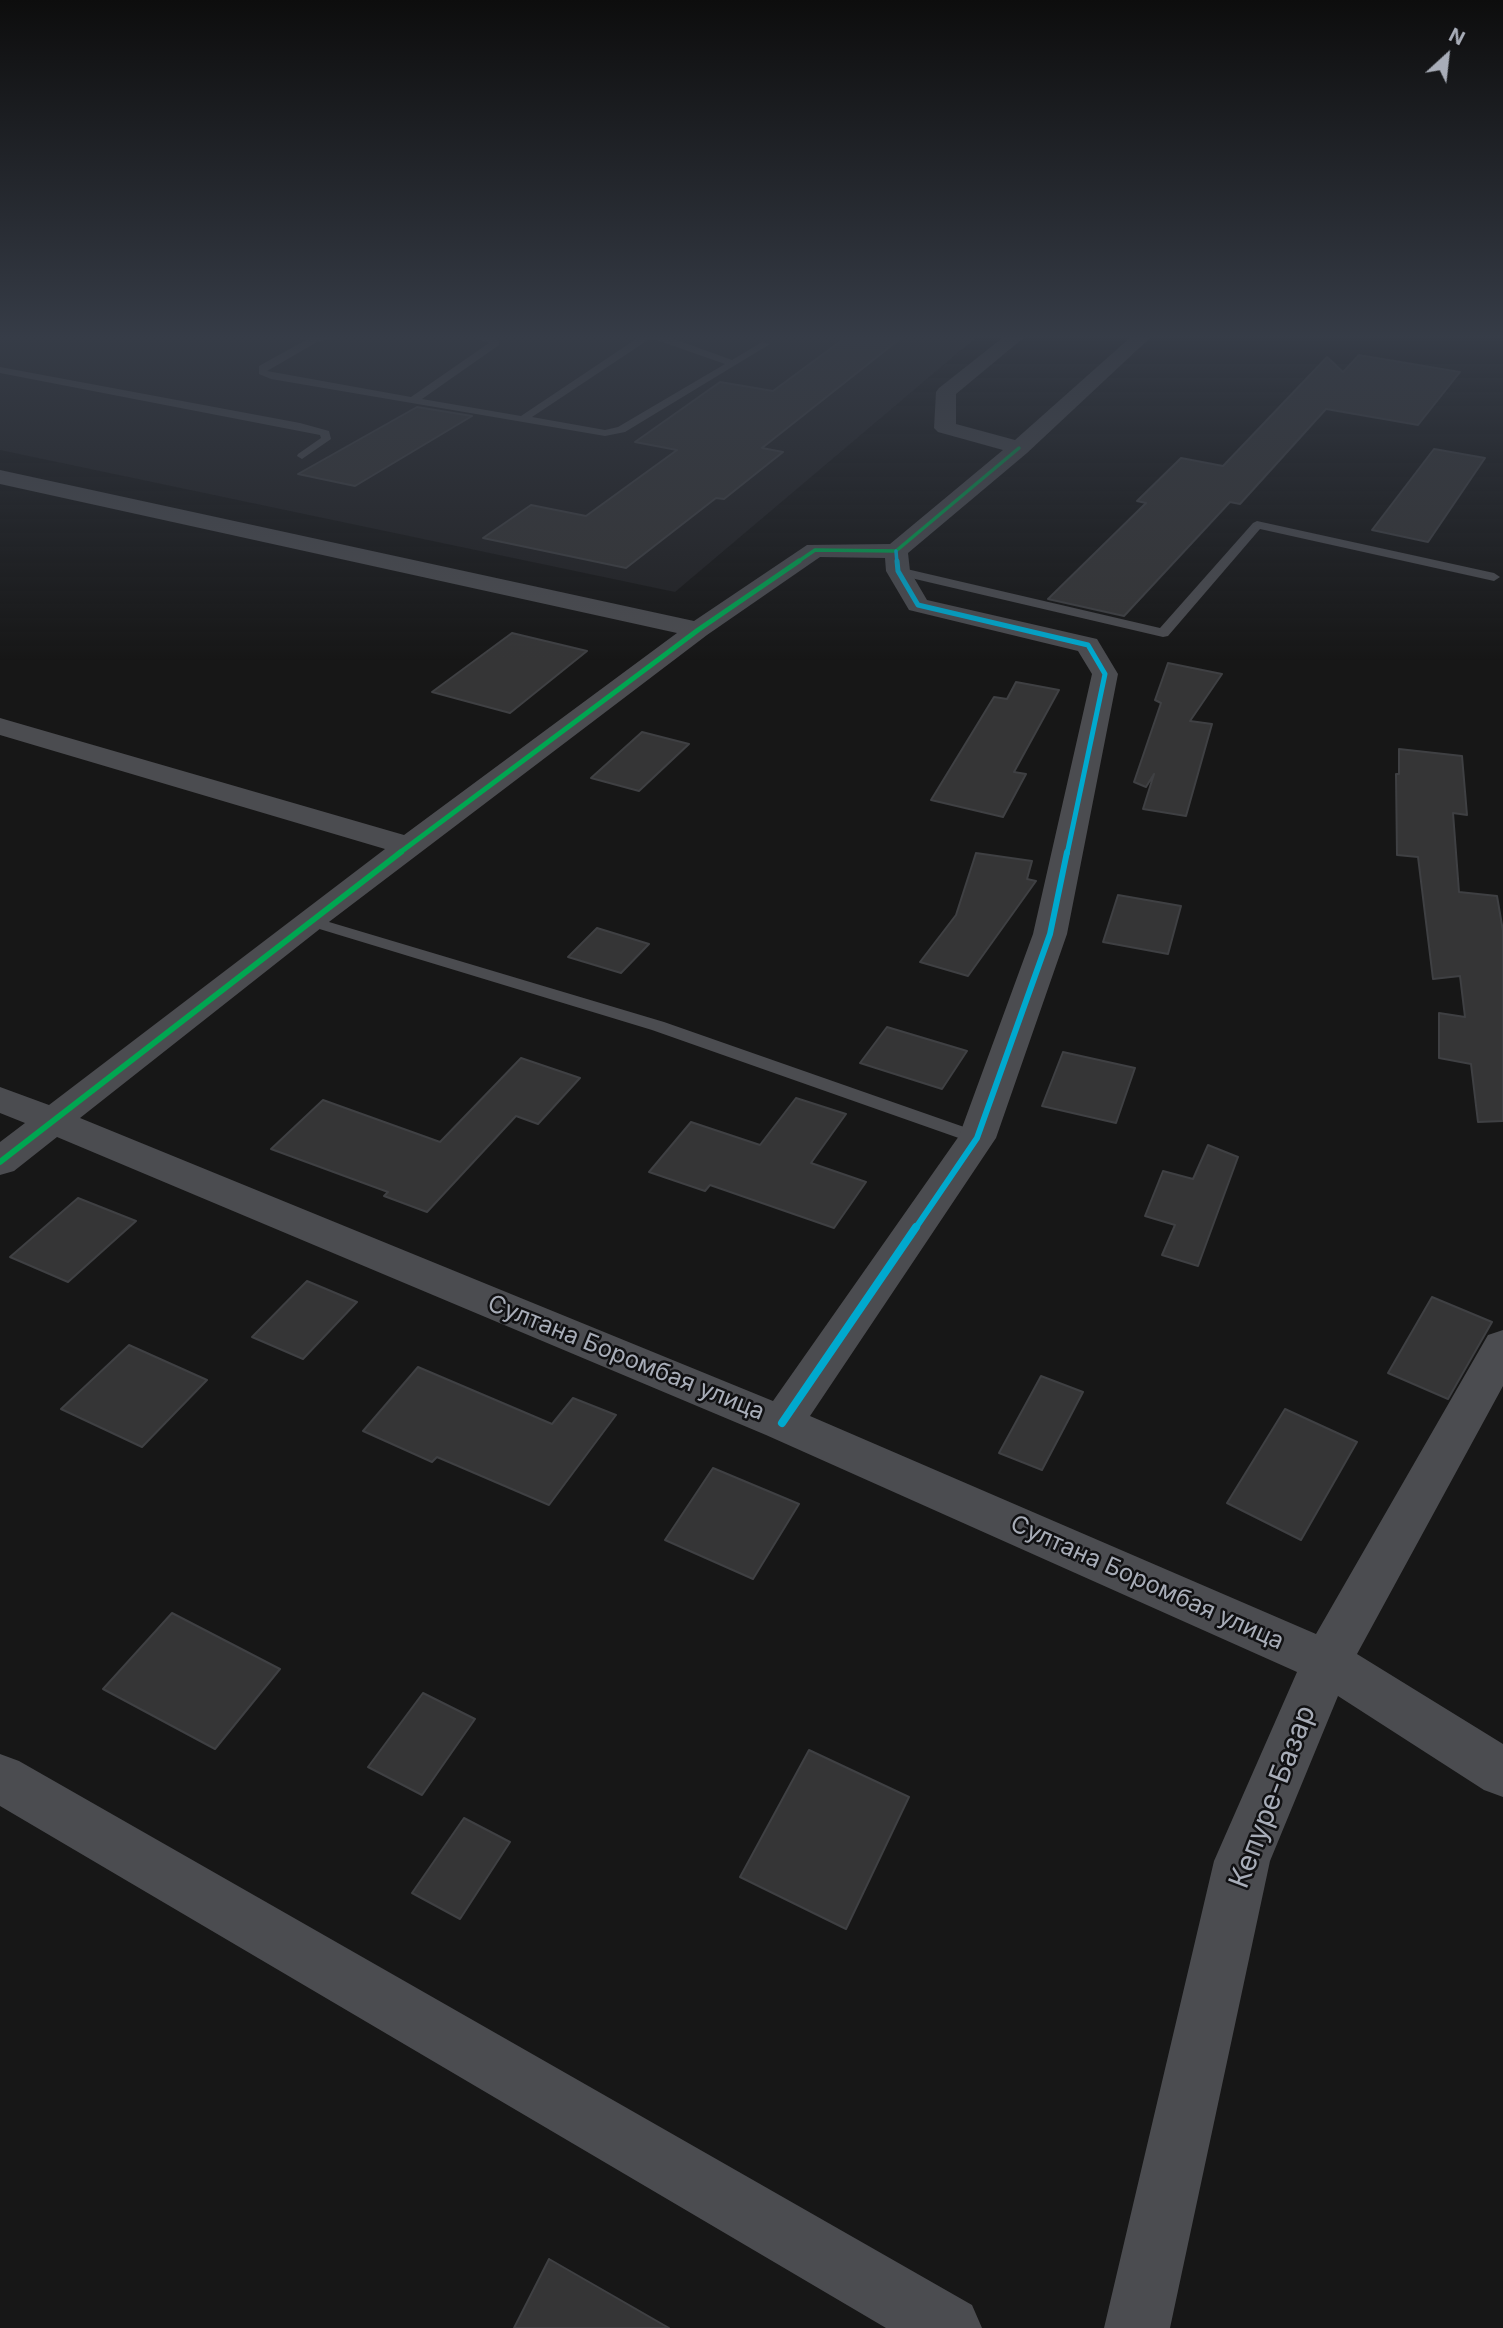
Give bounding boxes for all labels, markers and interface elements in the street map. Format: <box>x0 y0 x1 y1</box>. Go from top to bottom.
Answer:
north arrow <box>1412 21 1482 91</box>
text: N <box>1445 23 1468 50</box>
street label: Султана Боромбая улица <box>483 1289 769 1427</box>
street label: Султана Боромбая улица <box>1006 1510 1288 1656</box>
street label: Кепуре-Базар <box>1223 1701 1323 1893</box>

